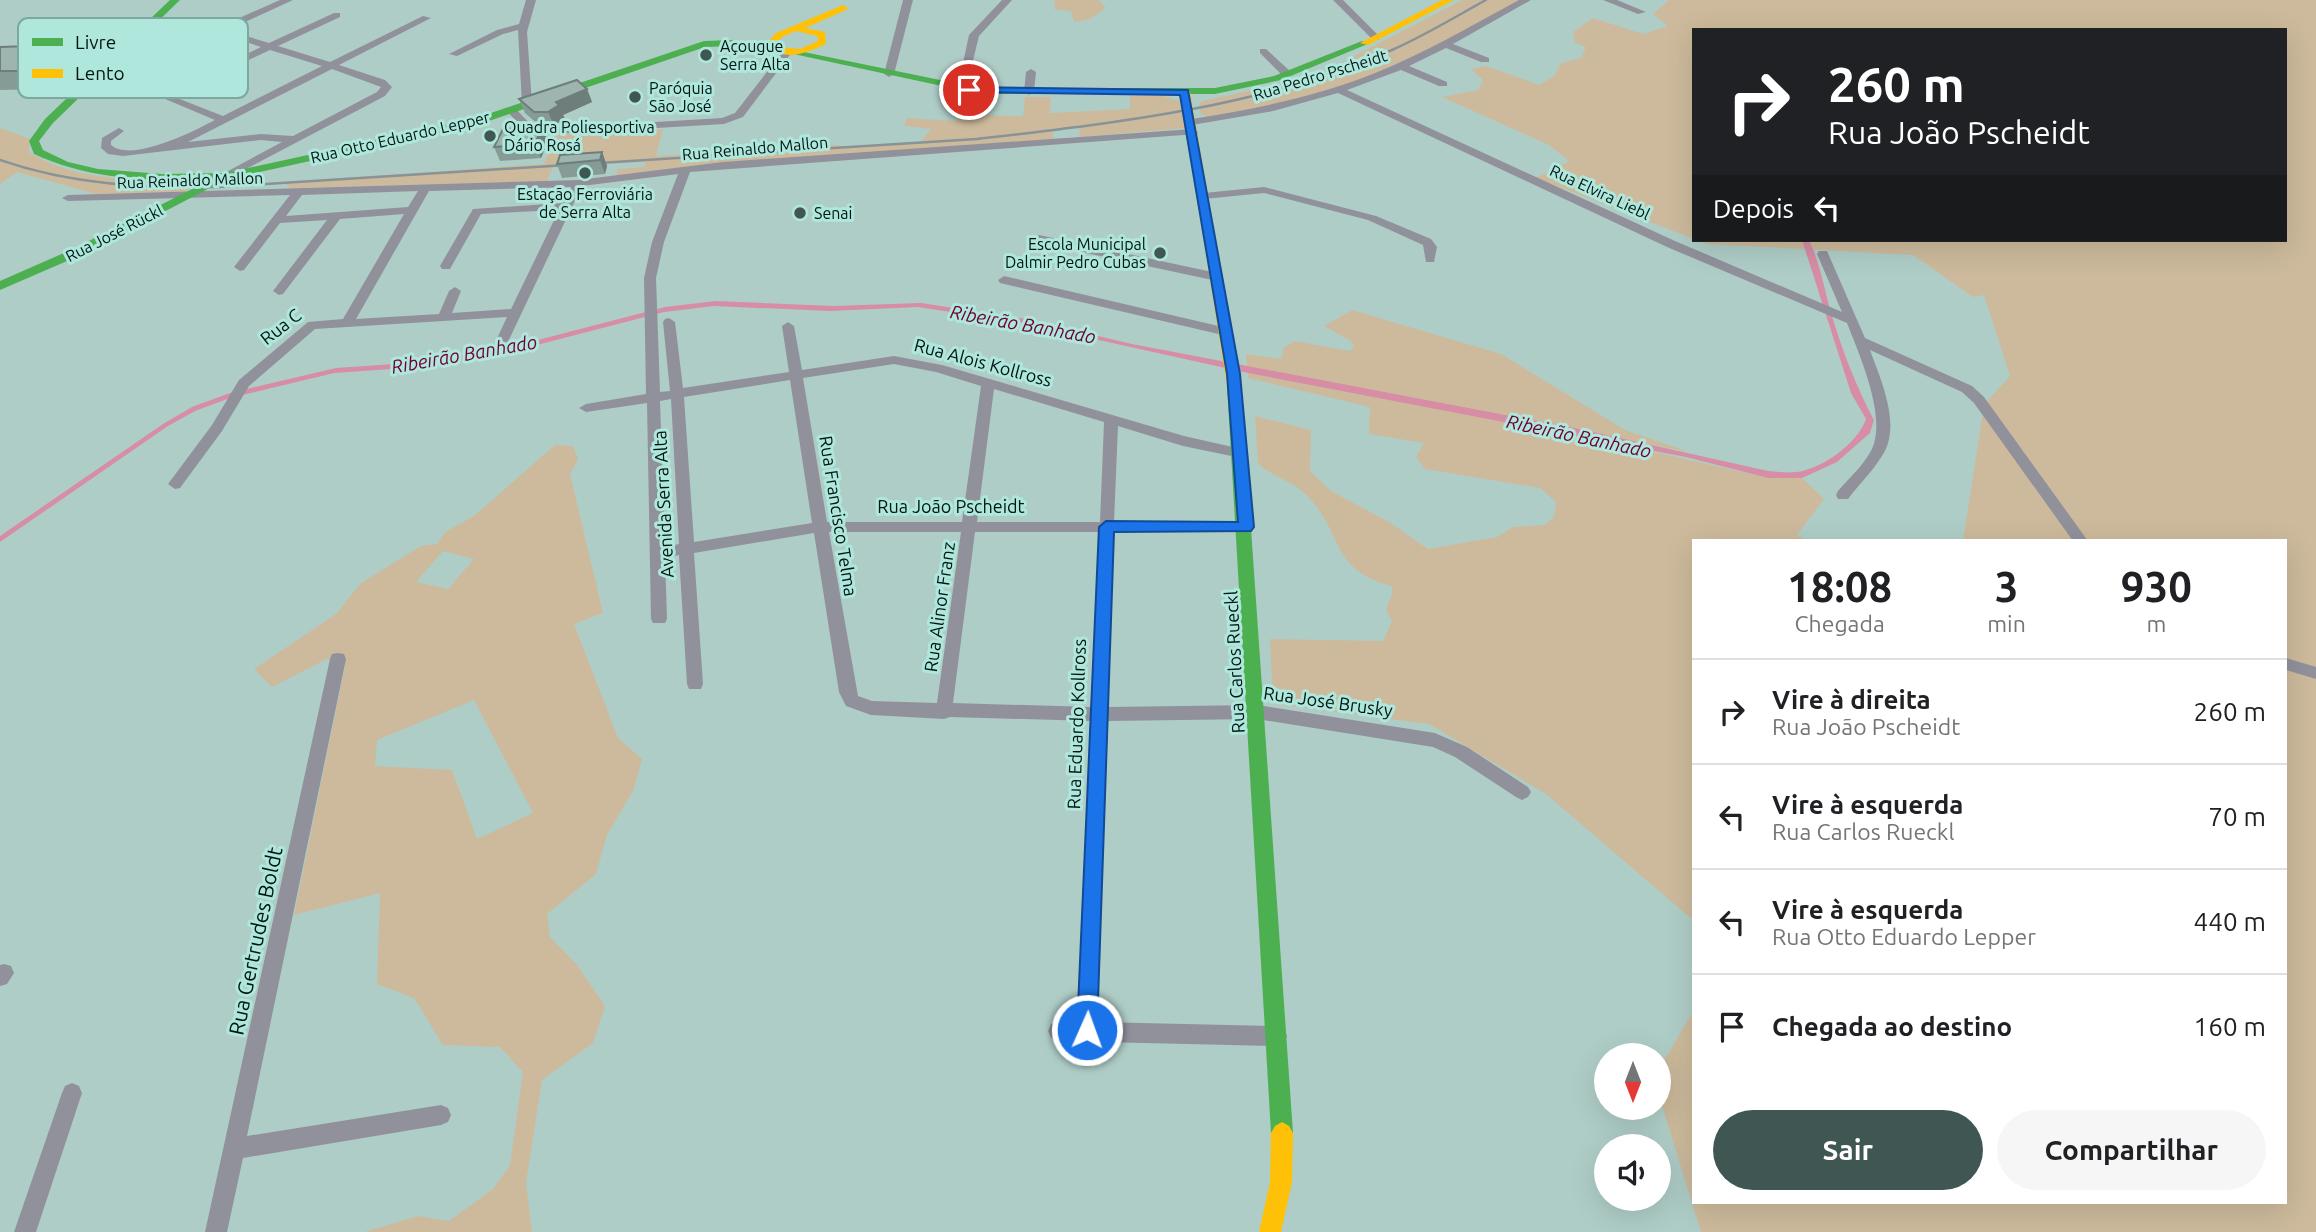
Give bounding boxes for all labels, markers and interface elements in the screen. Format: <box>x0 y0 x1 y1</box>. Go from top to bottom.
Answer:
legend <box>18 18 248 98</box>
text: Livre <box>75 31 116 53</box>
place label: Açougue Serra Alta <box>720 37 790 73</box>
street label: Rua Pedro Pscheidt <box>1251 46 1390 104</box>
marker: Açougue Serra Alta <box>698 47 714 63</box>
icon: right <box>1713 56 1804 147</box>
text: 260 m <box>1828 56 1965 111</box>
pin <box>939 60 999 120</box>
text: Lento <box>75 62 125 84</box>
icon: arrive <box>950 71 988 109</box>
place label: Paróquia São José <box>649 79 713 115</box>
marker: Paróquia São José <box>627 89 643 105</box>
street label: Rua Otto Eduardo Lepper <box>309 108 491 166</box>
text: Rua João Pscheidt <box>1828 114 2090 150</box>
place label: Quadra Poliesportiva Dário Rosá <box>504 118 655 154</box>
marker: Quadra Poliesportiva Dário Rosá <box>482 128 498 144</box>
street label: Rua Reinaldo Mallon <box>681 133 829 163</box>
street label: Rua Elvira Liebl <box>1547 161 1653 223</box>
marker: Estação Ferroviária de Serra Alta <box>577 165 593 181</box>
street label: Rua Reinaldo Mallon <box>116 168 264 192</box>
place label: Estação Ferroviária de Serra Alta <box>517 185 653 221</box>
icon: left <box>1808 189 1846 227</box>
text: Depois <box>1713 194 1794 223</box>
street label: Rua José Rückl <box>62 201 166 265</box>
place label: Senai <box>814 204 852 222</box>
marker: Senai <box>792 205 808 221</box>
place label: Escola Municipal Dalmir Pedro Cubas <box>1005 235 1146 271</box>
marker: Escola Municipal Dalmir Pedro Cubas <box>1152 245 1168 261</box>
water label: Ribeirão Banhado <box>948 300 1098 348</box>
street label: Rua C <box>256 304 305 348</box>
water label: Ribeirão Banhado <box>389 330 539 378</box>
street label: Rua Alois Kollross <box>912 334 1054 390</box>
water label: Ribeirão Banhado <box>1505 410 1653 462</box>
street label: Avenida Serra Alta <box>649 430 677 578</box>
street label: Rua Francisco Telma <box>816 434 862 598</box>
street label: Rua João Pscheidt <box>877 496 1025 516</box>
street label: Rua Alinor Franz <box>920 541 958 673</box>
text: 18:08 <box>1787 563 1892 610</box>
text: 3 <box>1995 563 2018 610</box>
text: 930 <box>2121 563 2192 610</box>
street label: Rua Carlos Rueckl <box>1220 590 1248 734</box>
text: Chegada <box>1794 611 1885 636</box>
text: min <box>1987 611 2026 636</box>
text: m <box>2146 611 2166 636</box>
street label: Rua Eduardo Kollross <box>1063 638 1089 810</box>
street label: Rua José Brusky <box>1262 682 1394 720</box>
text: Vire à direita <box>1772 685 1931 714</box>
icon: right <box>1713 693 1751 731</box>
text: 260 m <box>2194 697 2266 726</box>
text: Rua João Pscheidt <box>1772 714 1960 739</box>
text: Vire à esquerda <box>1772 790 1963 819</box>
icon: left <box>1713 798 1751 836</box>
text: 70 m <box>2208 802 2266 831</box>
text: Rua Carlos Rueckl <box>1772 819 1954 844</box>
street label: Rua Gertrudes Boldt <box>223 844 287 1037</box>
text: Vire à esquerda <box>1772 895 1963 924</box>
icon: left <box>1713 903 1751 941</box>
text: 440 m <box>2194 907 2266 936</box>
text: Rua Otto Eduardo Lepper <box>1772 924 2036 949</box>
position arrow <box>1050 993 1124 1067</box>
icon: arrive <box>1713 1008 1751 1046</box>
text: Chegada ao destino <box>1772 1012 2012 1041</box>
text: 160 m <box>2194 1012 2266 1041</box>
north arrow <box>1594 1043 1671 1120</box>
map controls <box>1594 1043 1671 1211</box>
button: Sair <box>1713 1110 1983 1190</box>
button: Compartilhar <box>1997 1110 2266 1190</box>
button: sound <box>1594 1134 1671 1211</box>

